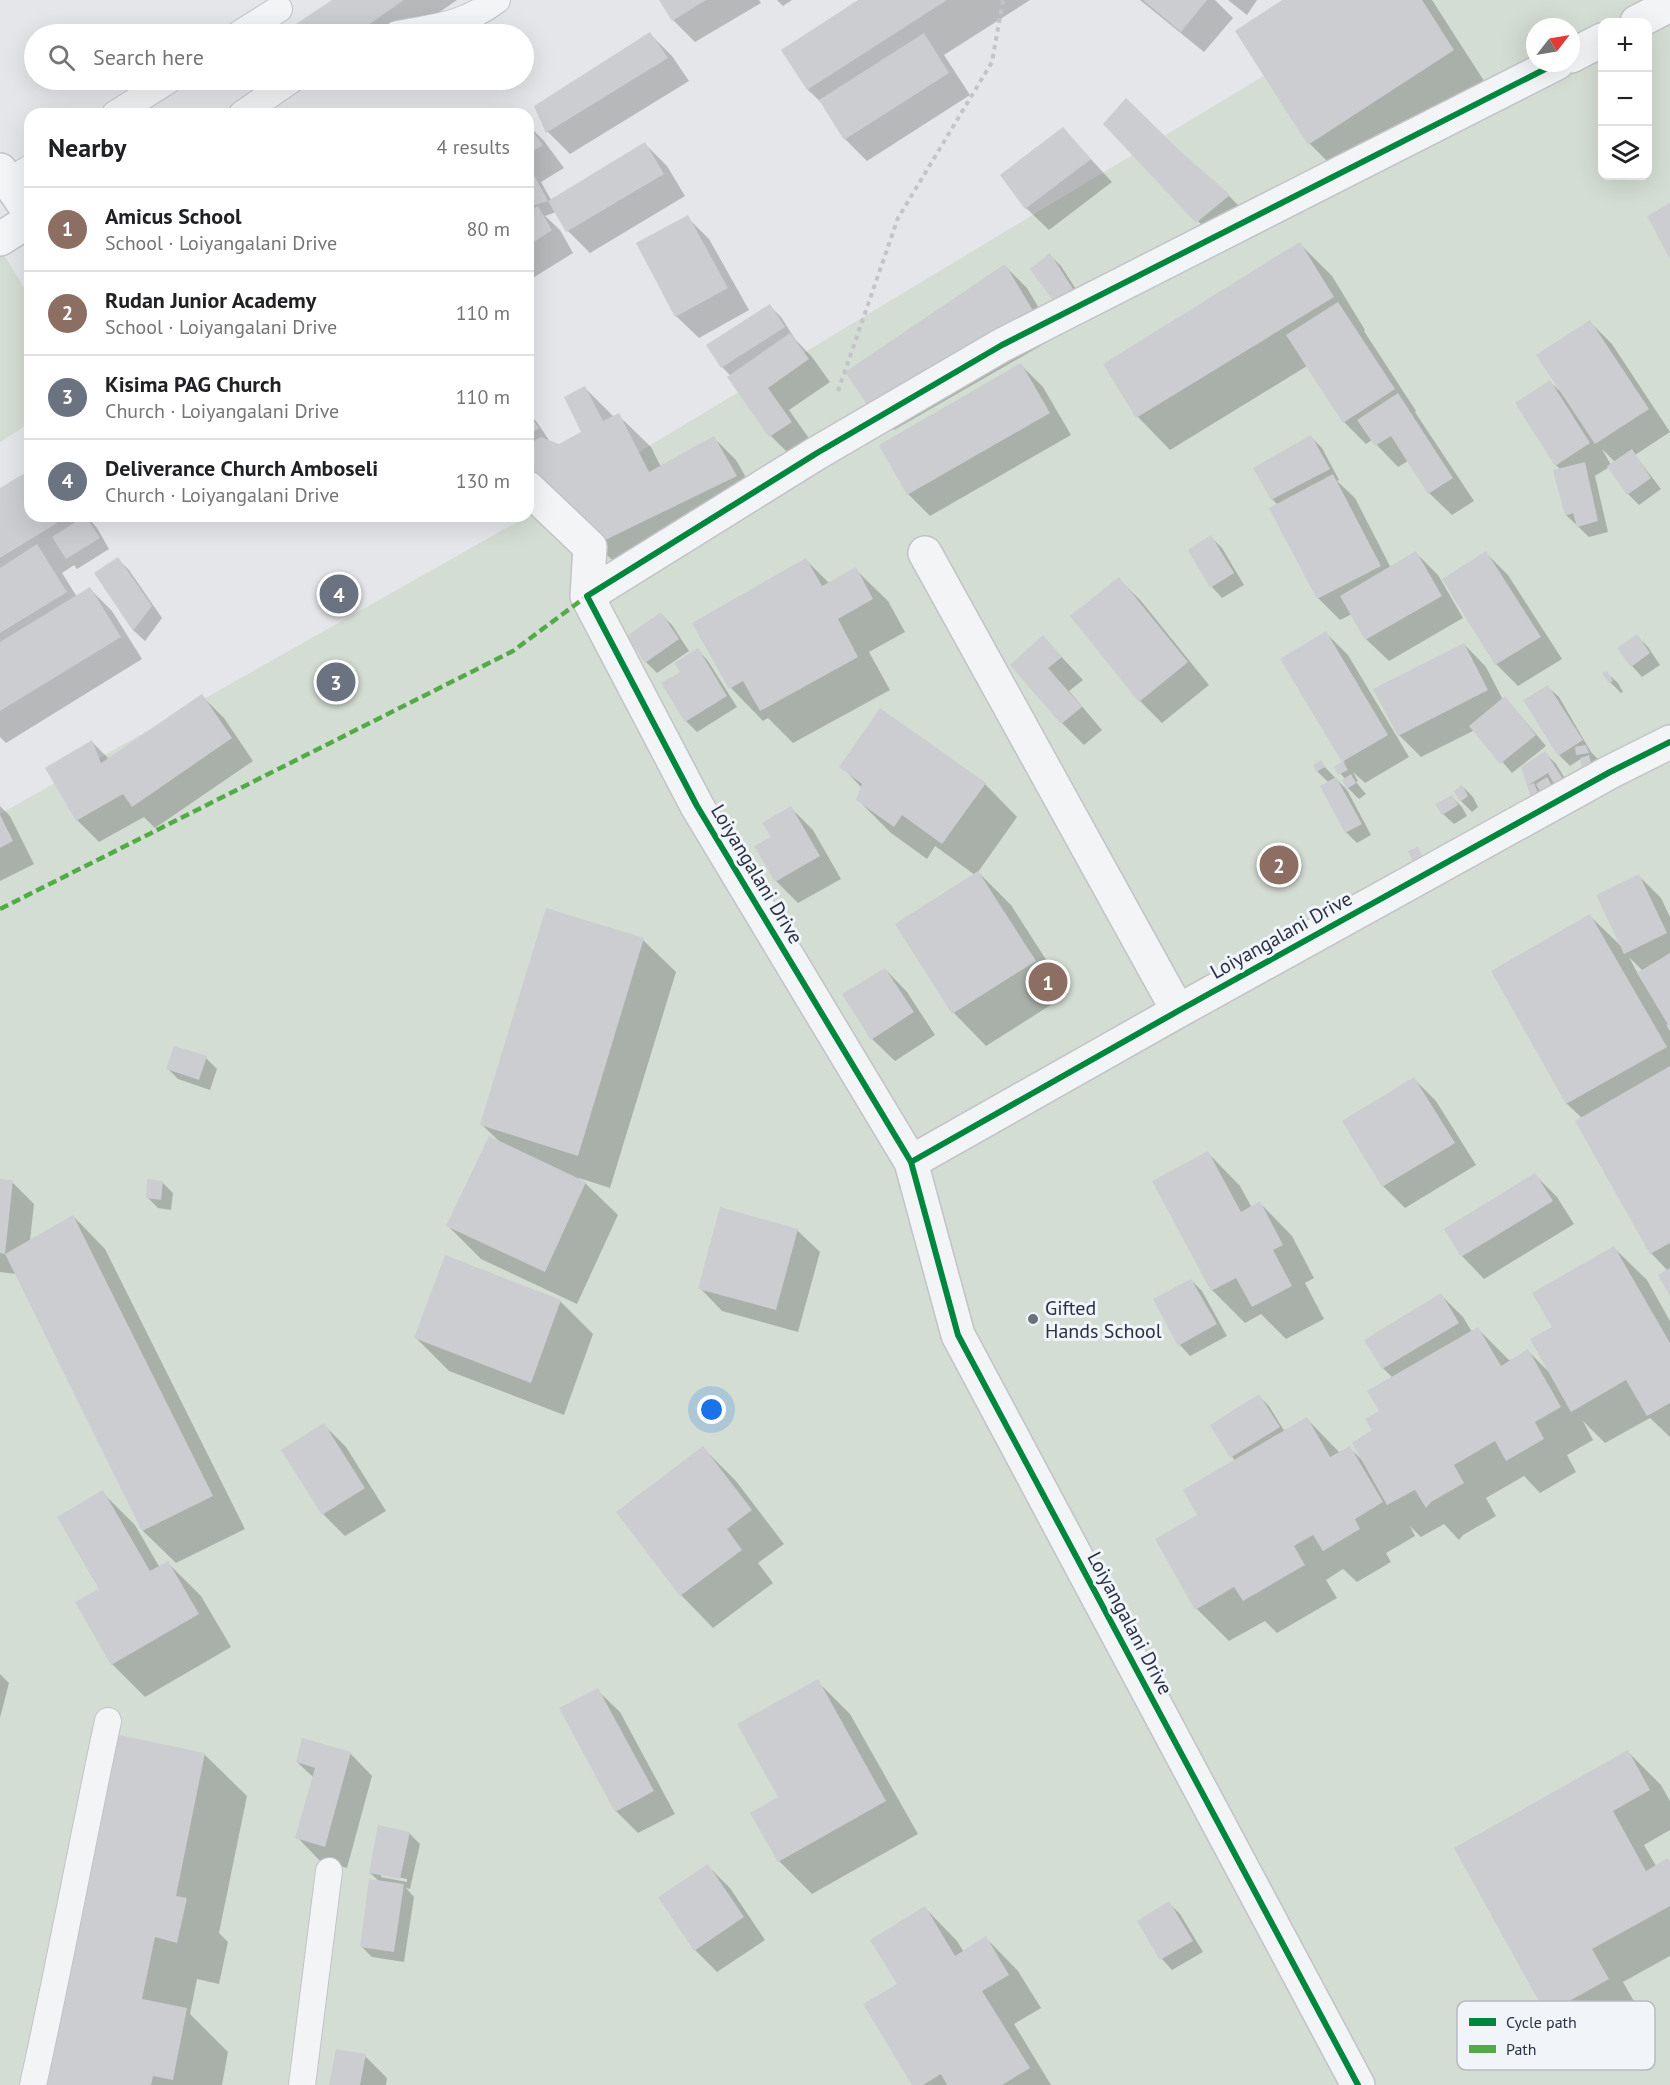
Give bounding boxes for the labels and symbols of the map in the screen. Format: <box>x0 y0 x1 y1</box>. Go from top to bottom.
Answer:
north arrow <box>1526 18 1580 72</box>
pin: 4 <box>320 572 358 616</box>
pin: 3 <box>316 660 356 704</box>
street label: Loiyangalani Drive <box>705 799 809 949</box>
pin: 2 <box>1260 842 1298 888</box>
street label: Loiyangalani Drive <box>1205 885 1357 985</box>
pin: 1 <box>1028 960 1068 1004</box>
place label: Gifted Hands School <box>1045 1295 1162 1344</box>
marker: Gifted Hands School <box>1026 1312 1040 1326</box>
your location <box>697 1395 726 1424</box>
street label: Loiyangalani Drive <box>1081 1547 1179 1699</box>
legend <box>1457 2001 1655 2070</box>
text: Cycle path <box>1506 2012 1577 2032</box>
text: Path <box>1506 2039 1537 2059</box>

